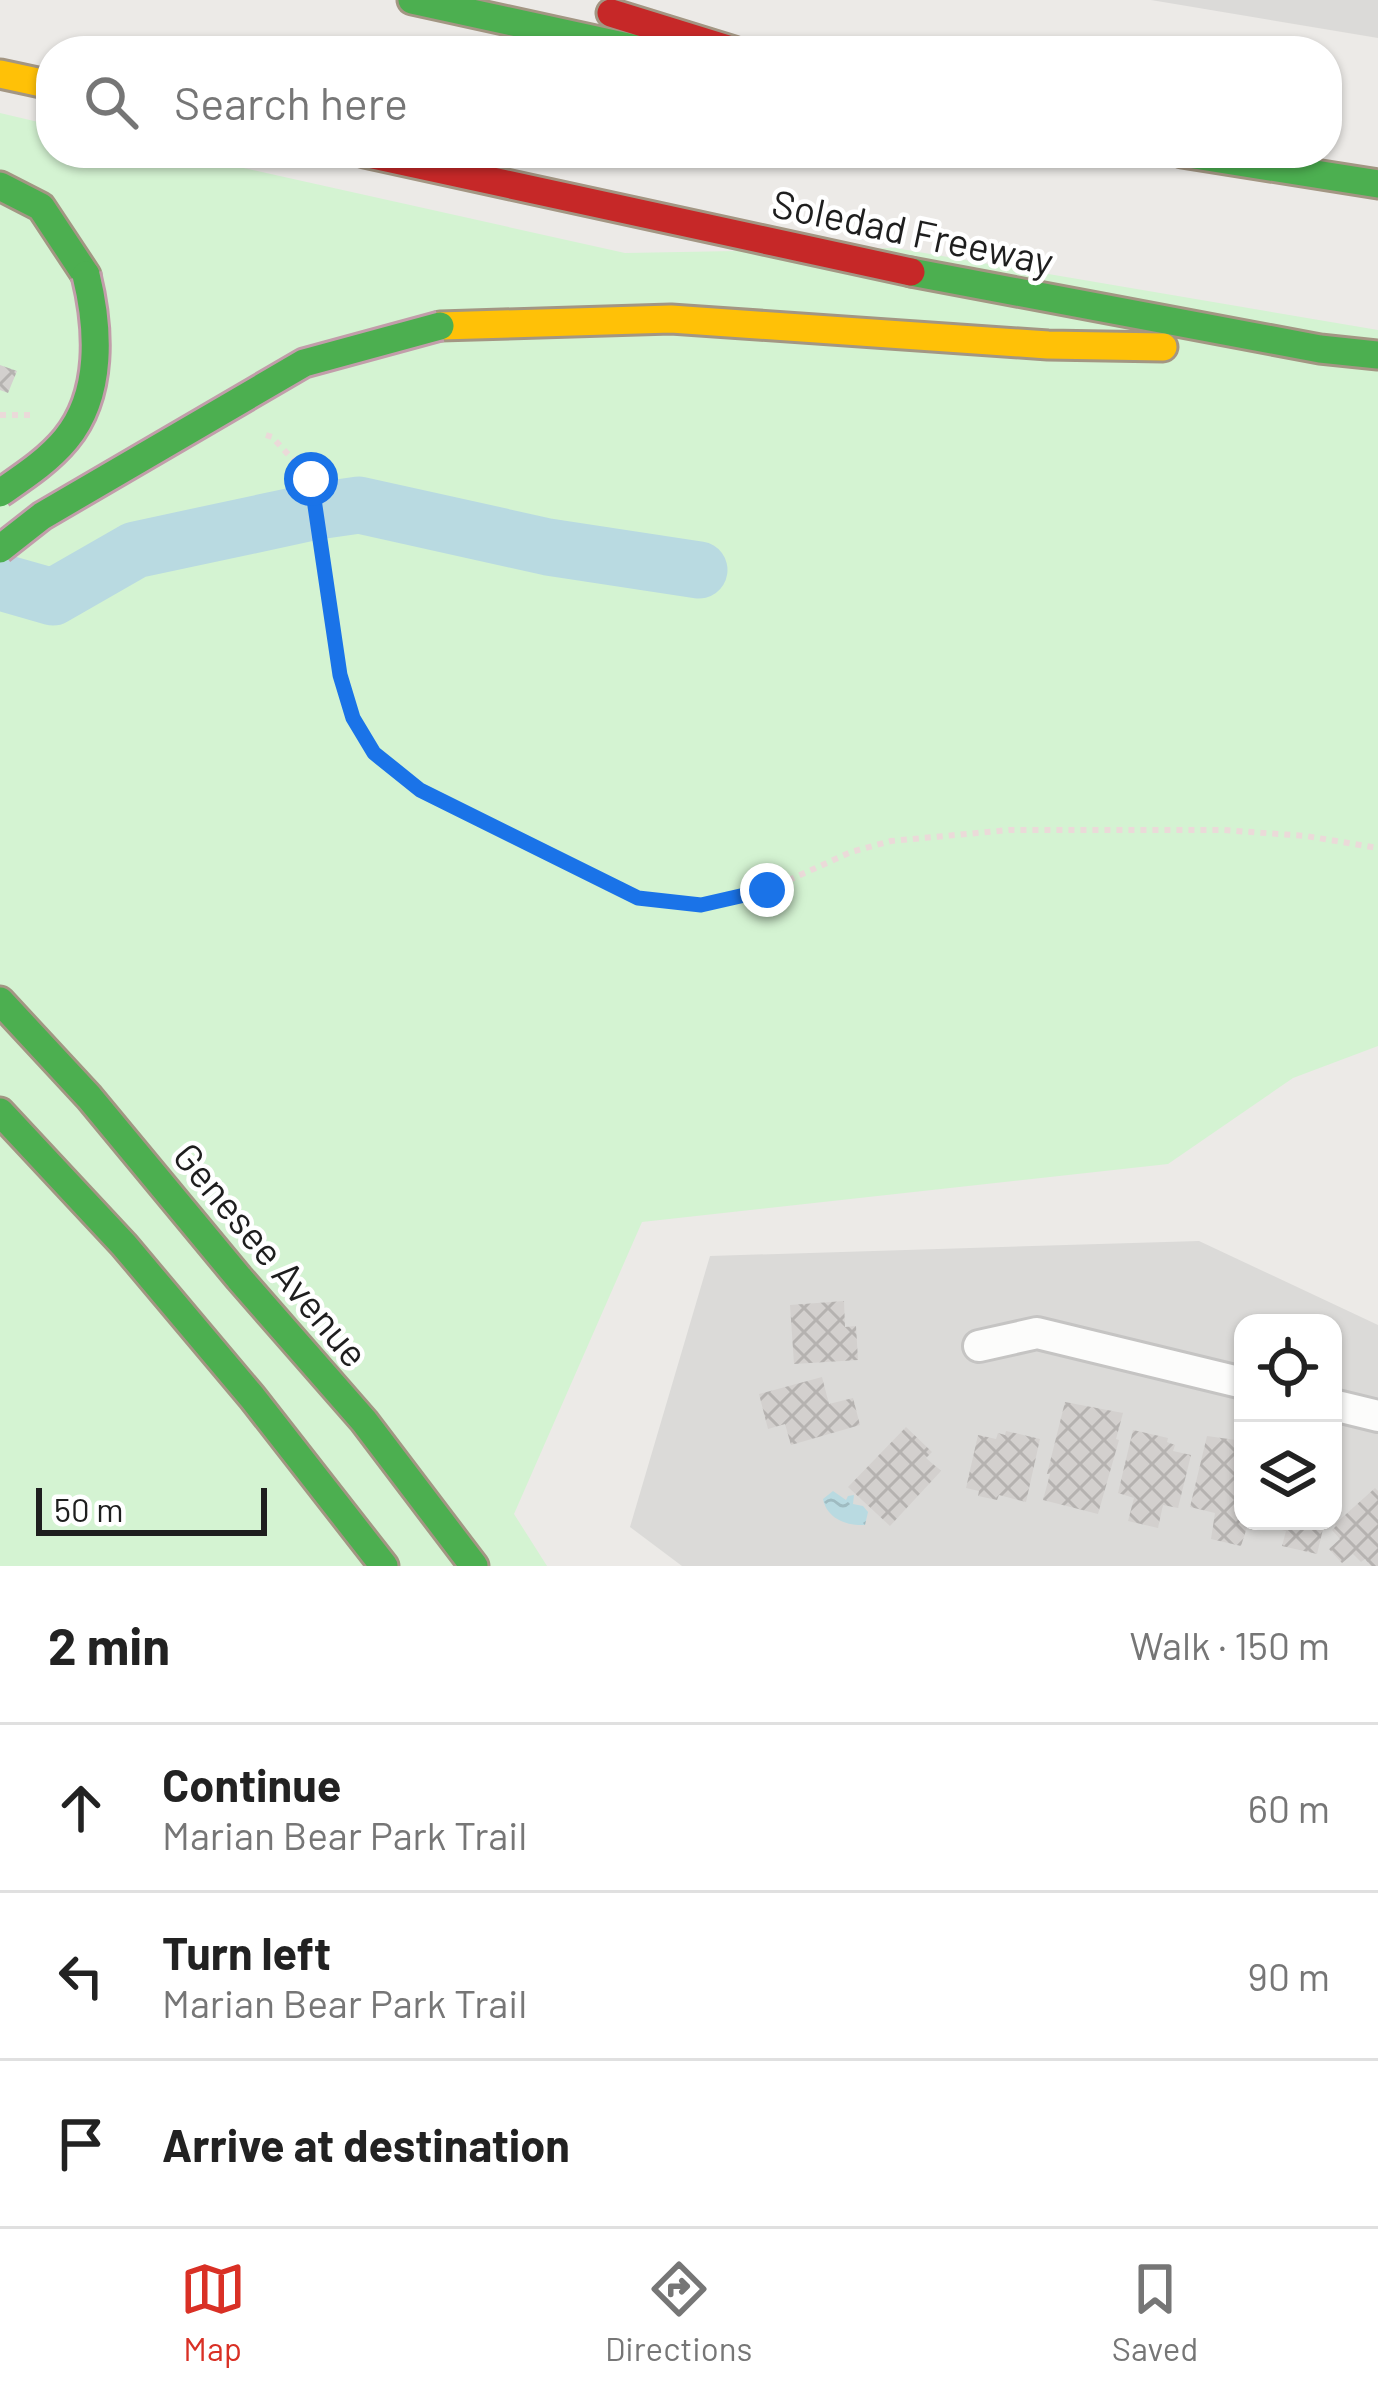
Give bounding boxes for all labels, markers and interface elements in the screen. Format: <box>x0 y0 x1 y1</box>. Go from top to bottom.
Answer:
search box <box>36 36 1342 168</box>
icon: search <box>78 69 144 135</box>
text: Search here <box>174 75 408 129</box>
street label: Soledad Freeway <box>768 178 1058 284</box>
route start <box>284 452 338 506</box>
route end <box>740 863 794 917</box>
street label: Genesee Avenue <box>165 1132 379 1376</box>
map controls <box>1234 1314 1342 1530</box>
button: locate <box>1234 1314 1342 1422</box>
button: layers <box>1234 1422 1342 1530</box>
scale bar <box>36 1482 267 1535</box>
text: 50 m <box>54 1489 124 1529</box>
text: 2 min <box>48 1614 170 1675</box>
text: Walk · 150 m <box>1130 1621 1330 1668</box>
text: Continue <box>162 1757 341 1811</box>
icon: ahead <box>48 1775 114 1841</box>
text: 60 m <box>1248 1784 1330 1831</box>
text: Marian Bear Park Trail <box>162 1811 527 1858</box>
text: Turn left <box>162 1925 331 1979</box>
icon: left <box>48 1943 114 2009</box>
text: 90 m <box>1248 1952 1330 1999</box>
text: Marian Bear Park Trail <box>162 1979 527 2026</box>
icon: arrive <box>48 2111 114 2177</box>
text: Arrive at destination <box>162 2117 570 2171</box>
tab: Map <box>180 2256 246 2368</box>
tab: Directions <box>605 2256 752 2368</box>
tab: Saved <box>1112 2256 1198 2368</box>

